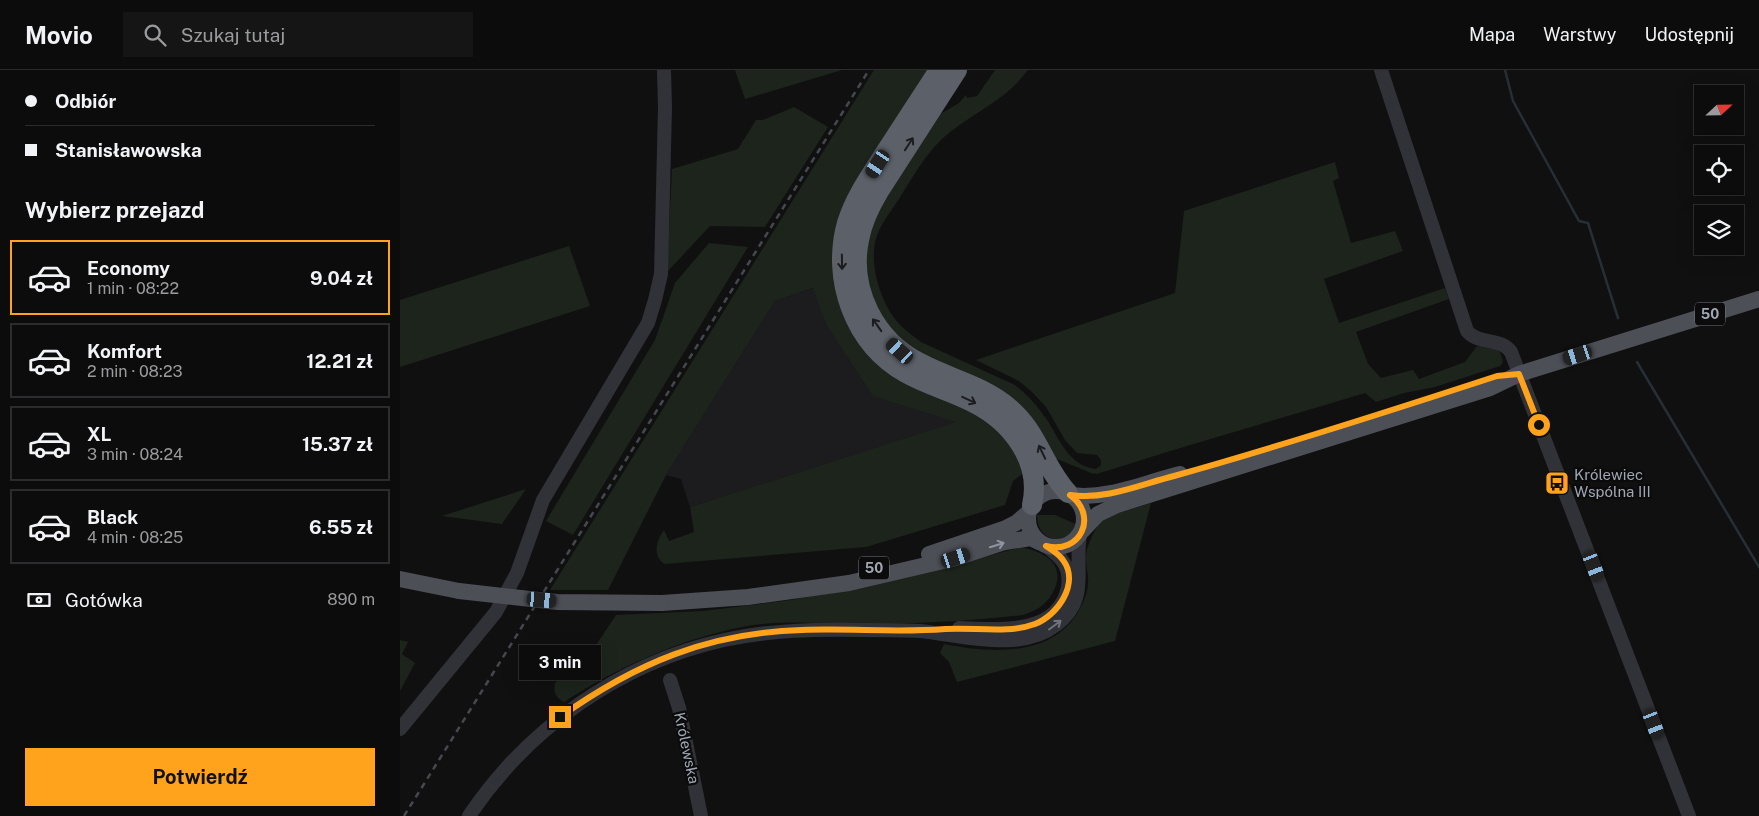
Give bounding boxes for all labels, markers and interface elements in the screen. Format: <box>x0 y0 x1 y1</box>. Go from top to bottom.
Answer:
search box <box>123 12 473 57</box>
text: Movio <box>25 21 93 49</box>
icon: search <box>141 21 169 49</box>
text: Szukaj tutaj <box>181 24 285 46</box>
text: Mapa <box>1469 24 1515 45</box>
text: Warstwy <box>1543 24 1616 45</box>
text: Udostępnij <box>1644 24 1734 45</box>
north arrow <box>1694 85 1744 135</box>
map controls <box>1694 85 1744 255</box>
text: Odbiór <box>55 90 116 112</box>
one-way arrow <box>904 138 914 152</box>
text: Stanisławowska <box>55 139 202 161</box>
button: locate <box>1694 145 1744 195</box>
car <box>863 147 892 181</box>
text: Wybierz przejazd <box>25 197 205 223</box>
button: layers <box>1694 205 1744 255</box>
one-way arrow <box>837 253 847 269</box>
icon: car <box>27 255 72 300</box>
text: Economy <box>87 257 170 279</box>
text: 9.04 zł <box>310 267 373 289</box>
text: 1 min · 08:22 <box>87 279 179 298</box>
road number: 50 <box>1695 302 1725 325</box>
one-way arrow <box>872 318 882 332</box>
car <box>883 335 916 367</box>
icon: car <box>27 338 72 383</box>
text: Komfort <box>87 340 162 362</box>
car <box>1561 343 1594 367</box>
text: 12.21 zł <box>306 350 373 372</box>
text: 2 min · 08:23 <box>87 362 183 381</box>
one-way arrow <box>961 396 976 406</box>
route start <box>1528 414 1550 436</box>
icon: car <box>27 421 72 466</box>
text: XL <box>87 423 112 445</box>
text: 15.37 zł <box>302 433 373 455</box>
text: 3 min · 08:24 <box>87 445 183 464</box>
one-way arrow <box>1037 445 1047 460</box>
place label: Królewiec Wspólna III <box>1574 466 1651 500</box>
bus stop icon: Królewiec Wspólna III <box>1544 470 1570 496</box>
icon: car <box>27 504 72 549</box>
text: Black <box>87 506 138 528</box>
text: 6.55 zł <box>309 516 373 538</box>
text: 4 min · 08:25 <box>87 528 183 547</box>
one-way arrow <box>989 539 1005 549</box>
car <box>939 546 972 570</box>
car <box>1581 549 1606 583</box>
road number: 50 <box>859 556 889 579</box>
icon: cash <box>25 586 53 614</box>
text: Gotówka <box>65 589 143 611</box>
text: 890 m <box>327 590 375 609</box>
car <box>526 591 557 609</box>
one-way arrow <box>1048 620 1062 630</box>
callout: 3 min <box>519 644 601 680</box>
text: 3 min <box>539 653 581 672</box>
route end <box>549 706 571 728</box>
car <box>1641 707 1666 741</box>
street label: Królewska <box>671 711 703 785</box>
button: Potwierdź <box>25 748 375 806</box>

